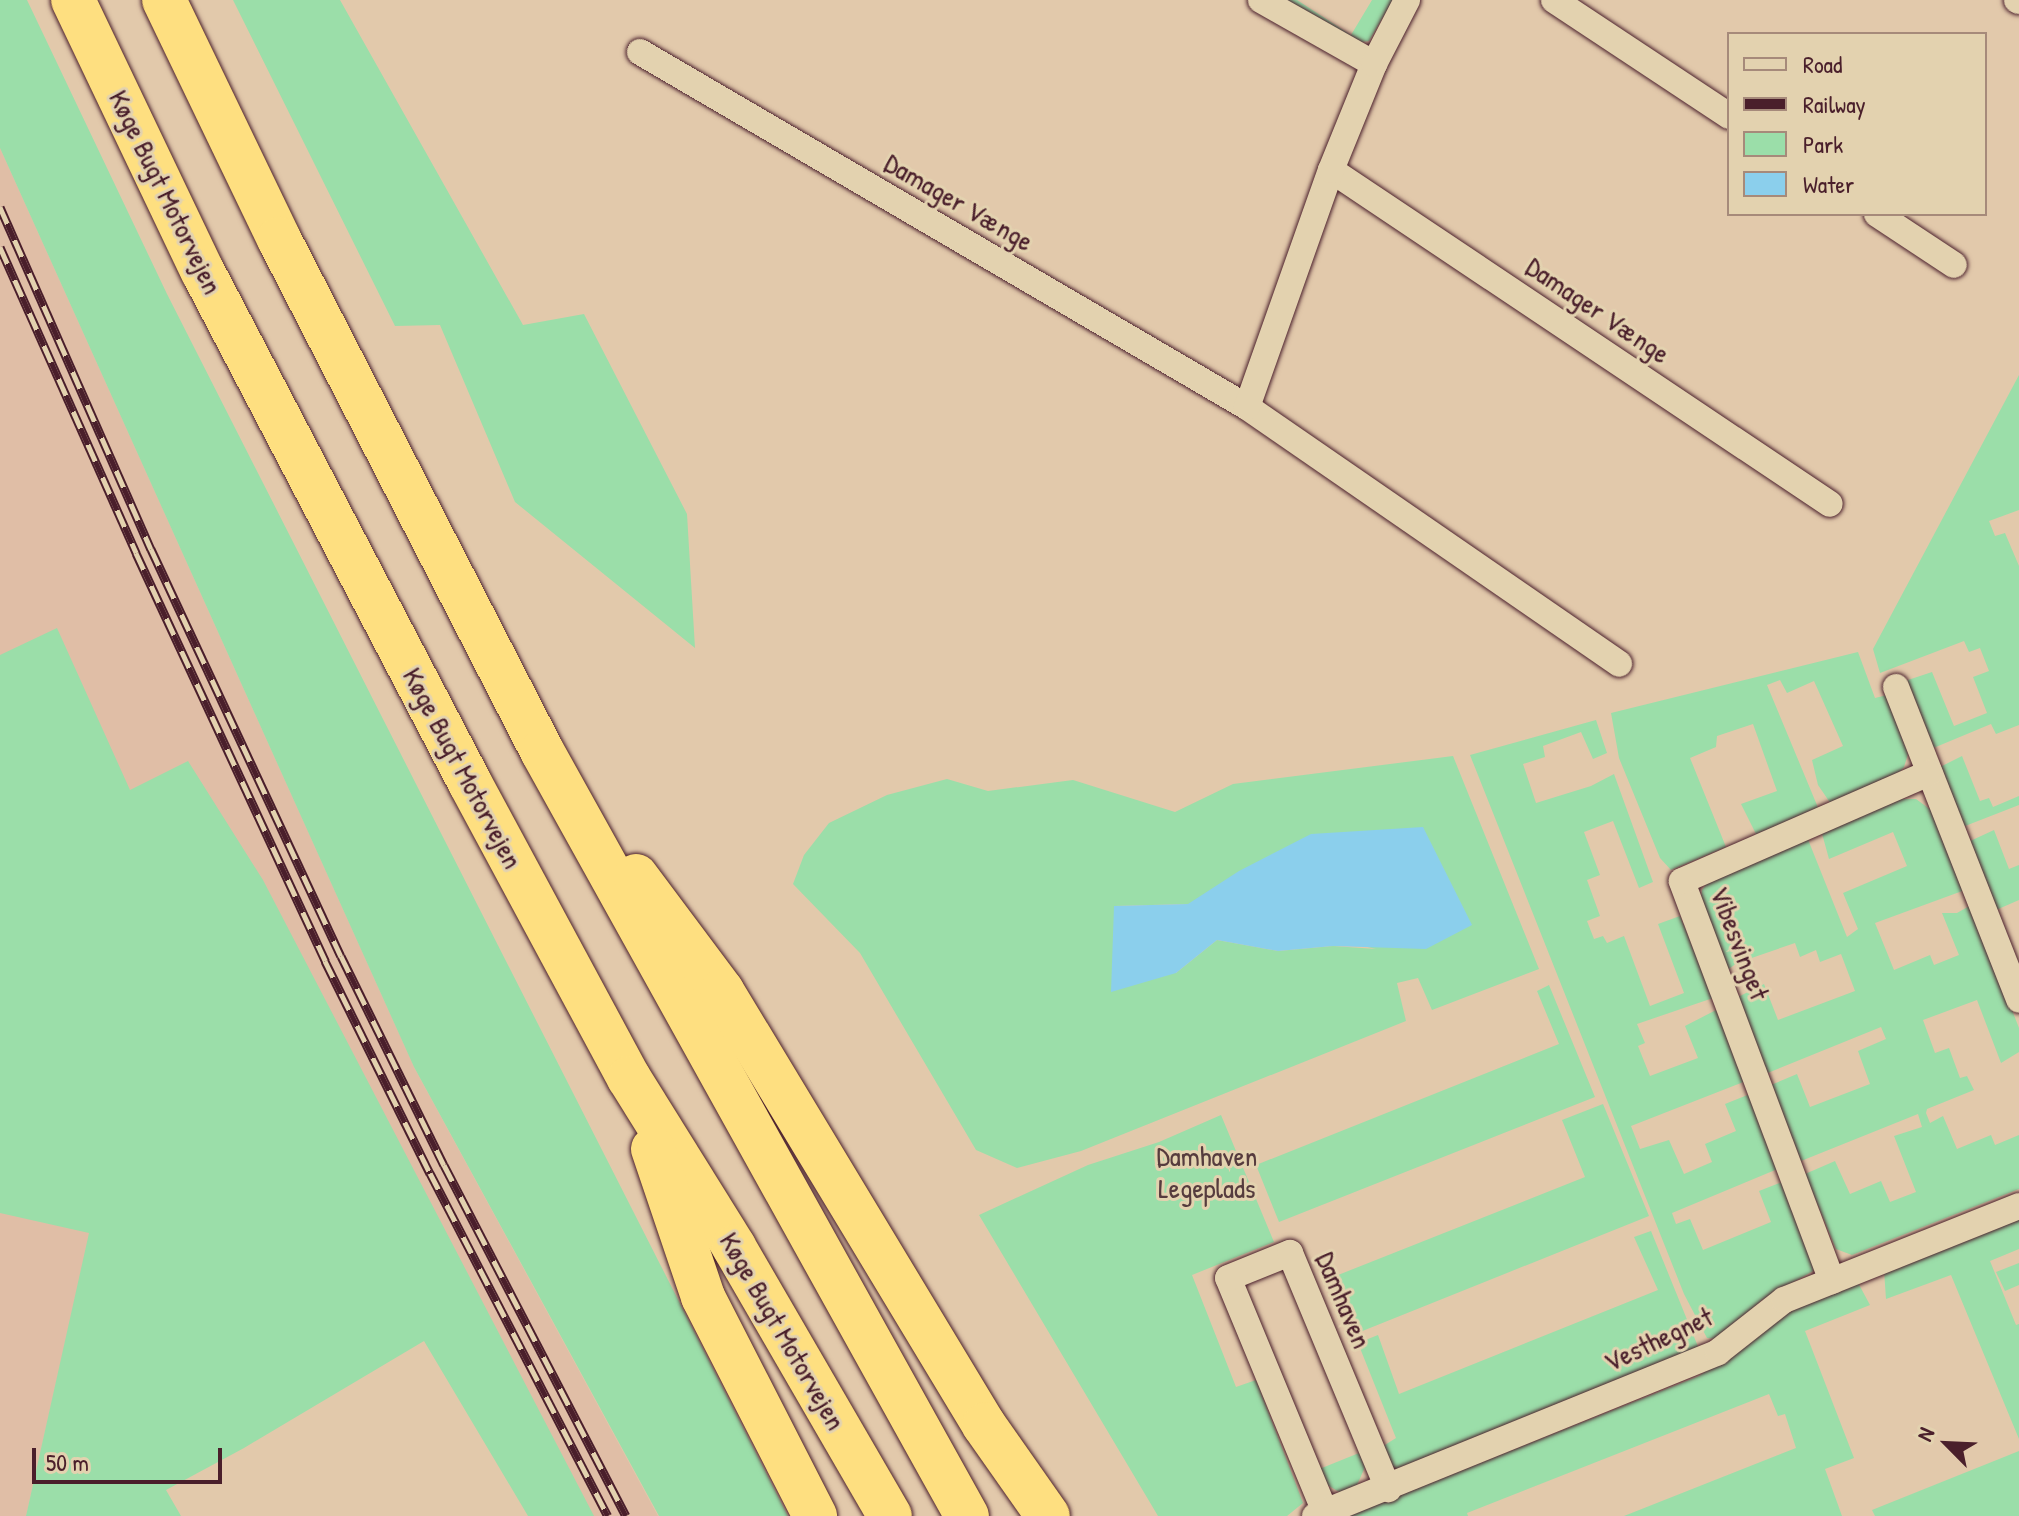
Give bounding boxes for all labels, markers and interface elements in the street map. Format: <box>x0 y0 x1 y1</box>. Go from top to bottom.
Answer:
legend <box>1727 32 1987 216</box>
text: Road <box>1803 48 1842 80</box>
street label: Køge Bugt Motorvejen <box>102 85 230 299</box>
text: Railway <box>1803 88 1866 120</box>
text: Park <box>1803 128 1843 160</box>
street label: Damager Vænge <box>879 146 1039 258</box>
text: Water <box>1803 168 1854 200</box>
street label: Damager Vænge <box>1520 250 1676 370</box>
street label: Køge Bugt Motorvejen <box>396 662 530 874</box>
street label: Vibesvinget <box>1703 882 1777 1004</box>
park label: Damhaven Legeplads <box>1156 1139 1258 1205</box>
street label: Køge Bugt Motorvejen <box>713 1226 853 1436</box>
street label: Damhaven <box>1309 1247 1379 1353</box>
street label: Vesthegnet <box>1598 1299 1718 1379</box>
north arrow <box>1907 1404 1987 1484</box>
text: N <box>1909 1423 1941 1446</box>
scale bar <box>36 1432 226 1482</box>
text: 50 m <box>46 1446 89 1478</box>

